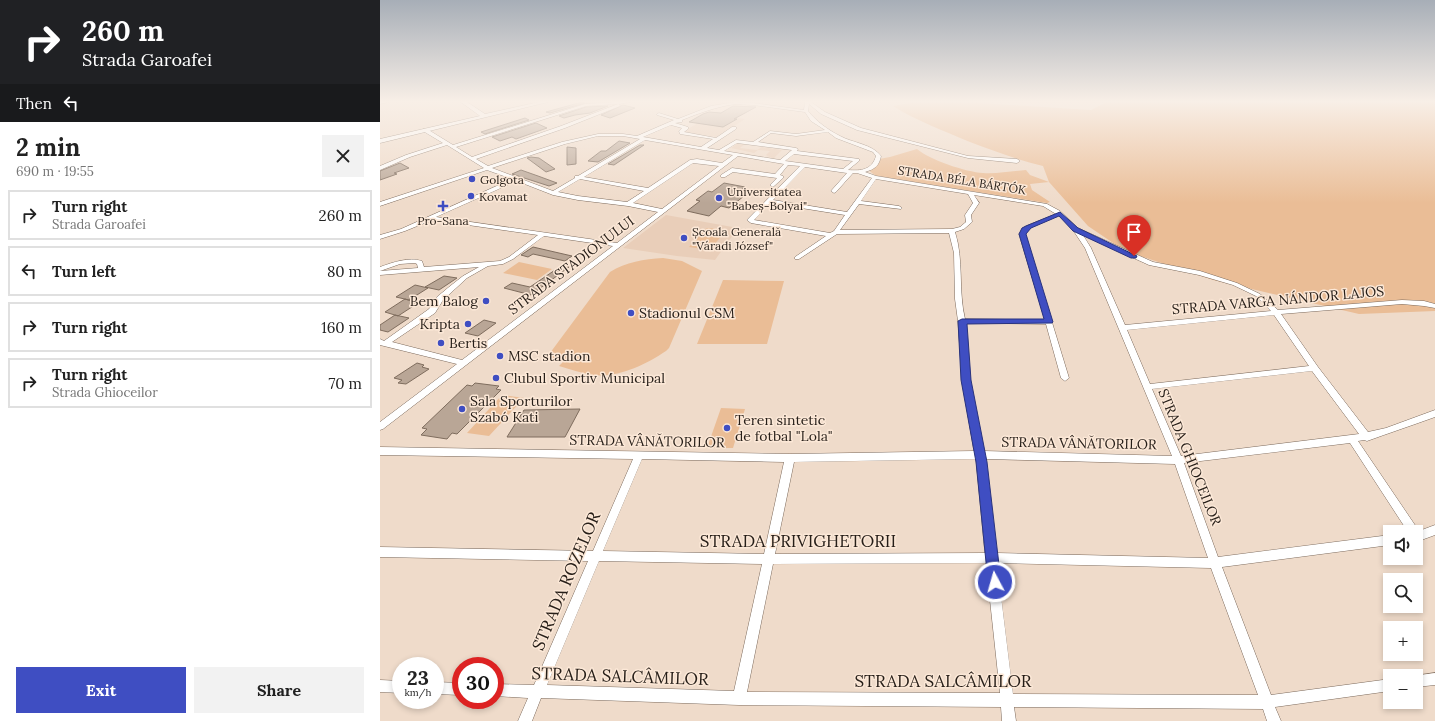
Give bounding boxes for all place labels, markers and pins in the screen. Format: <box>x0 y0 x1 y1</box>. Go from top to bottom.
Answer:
place label: Golgota <box>480 172 524 187</box>
marker: Golgota <box>467 174 477 184</box>
place label: Universitatea "Babeș-Bolyai" <box>727 184 807 213</box>
place label: Kovamat <box>479 189 528 204</box>
marker: Kovamat <box>466 191 476 201</box>
marker: Universitatea "Babeș-Bolyai" <box>714 193 724 203</box>
marker: Pro-Sana <box>438 201 448 211</box>
place label: Pro-Sana <box>417 213 469 228</box>
pin <box>1117 215 1151 256</box>
place label: Școala Generală "Váradi József" <box>692 224 781 253</box>
marker: Școala Generală "Váradi József" <box>679 233 689 243</box>
place label: Bem Balog <box>410 292 478 310</box>
marker: Bem Balog <box>481 296 491 306</box>
place label: Stadionul CSM <box>639 304 735 322</box>
marker: Stadionul CSM <box>626 308 636 318</box>
place label: Kripta <box>419 315 460 333</box>
marker: Kripta <box>463 319 473 329</box>
place label: Bertis <box>449 334 487 352</box>
marker: Bertis <box>436 338 446 348</box>
place label: MSC stadion <box>508 347 591 365</box>
marker: MSC stadion <box>495 351 505 361</box>
place label: Clubul Sportiv Municipal <box>504 369 665 387</box>
marker: Clubul Sportiv Municipal <box>491 373 501 383</box>
place label: Sala Sporturilor Szabó Kati <box>470 392 572 426</box>
marker: Sala Sporturilor Szabó Kati <box>457 404 467 414</box>
place label: Teren sintetic de fotbal "Lola" <box>735 411 833 445</box>
marker: Teren sintetic de fotbal "Lola" <box>722 423 732 433</box>

